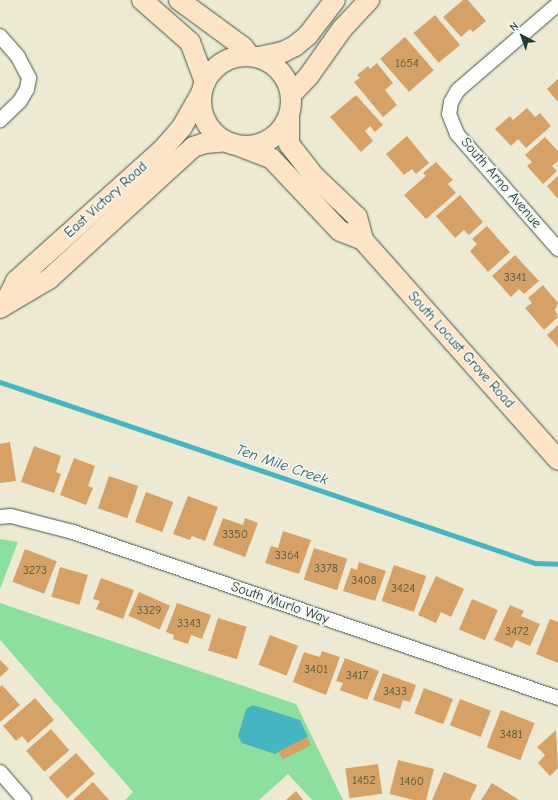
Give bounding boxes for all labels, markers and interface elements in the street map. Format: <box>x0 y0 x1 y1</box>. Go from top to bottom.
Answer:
north arrow <box>502 16 542 56</box>
text: N <box>507 19 521 34</box>
house number: 1654 <box>395 57 419 71</box>
street label: South Arno Avenue <box>457 134 545 232</box>
street label: East Victory Road <box>61 159 151 241</box>
house number: 3341 <box>504 271 526 285</box>
street label: South Locust Grove Road <box>404 288 518 412</box>
water label: Ten Mile Creek <box>234 441 330 489</box>
house number: 3350 <box>222 528 248 542</box>
house number: 3364 <box>275 549 299 563</box>
house number: 3378 <box>314 562 338 576</box>
house number: 3273 <box>23 564 47 578</box>
house number: 3408 <box>351 574 377 588</box>
street label: South Murlo Way <box>229 578 331 628</box>
house number: 3424 <box>391 582 415 596</box>
house number: 3329 <box>137 604 161 618</box>
house number: 3343 <box>177 617 201 631</box>
house number: 3472 <box>505 625 529 639</box>
house number: 3401 <box>304 663 328 677</box>
house number: 3417 <box>346 669 368 683</box>
house number: 3433 <box>383 685 407 699</box>
house number: 3481 <box>500 728 522 742</box>
house number: 1452 <box>352 774 376 788</box>
house number: 1460 <box>400 775 424 789</box>

